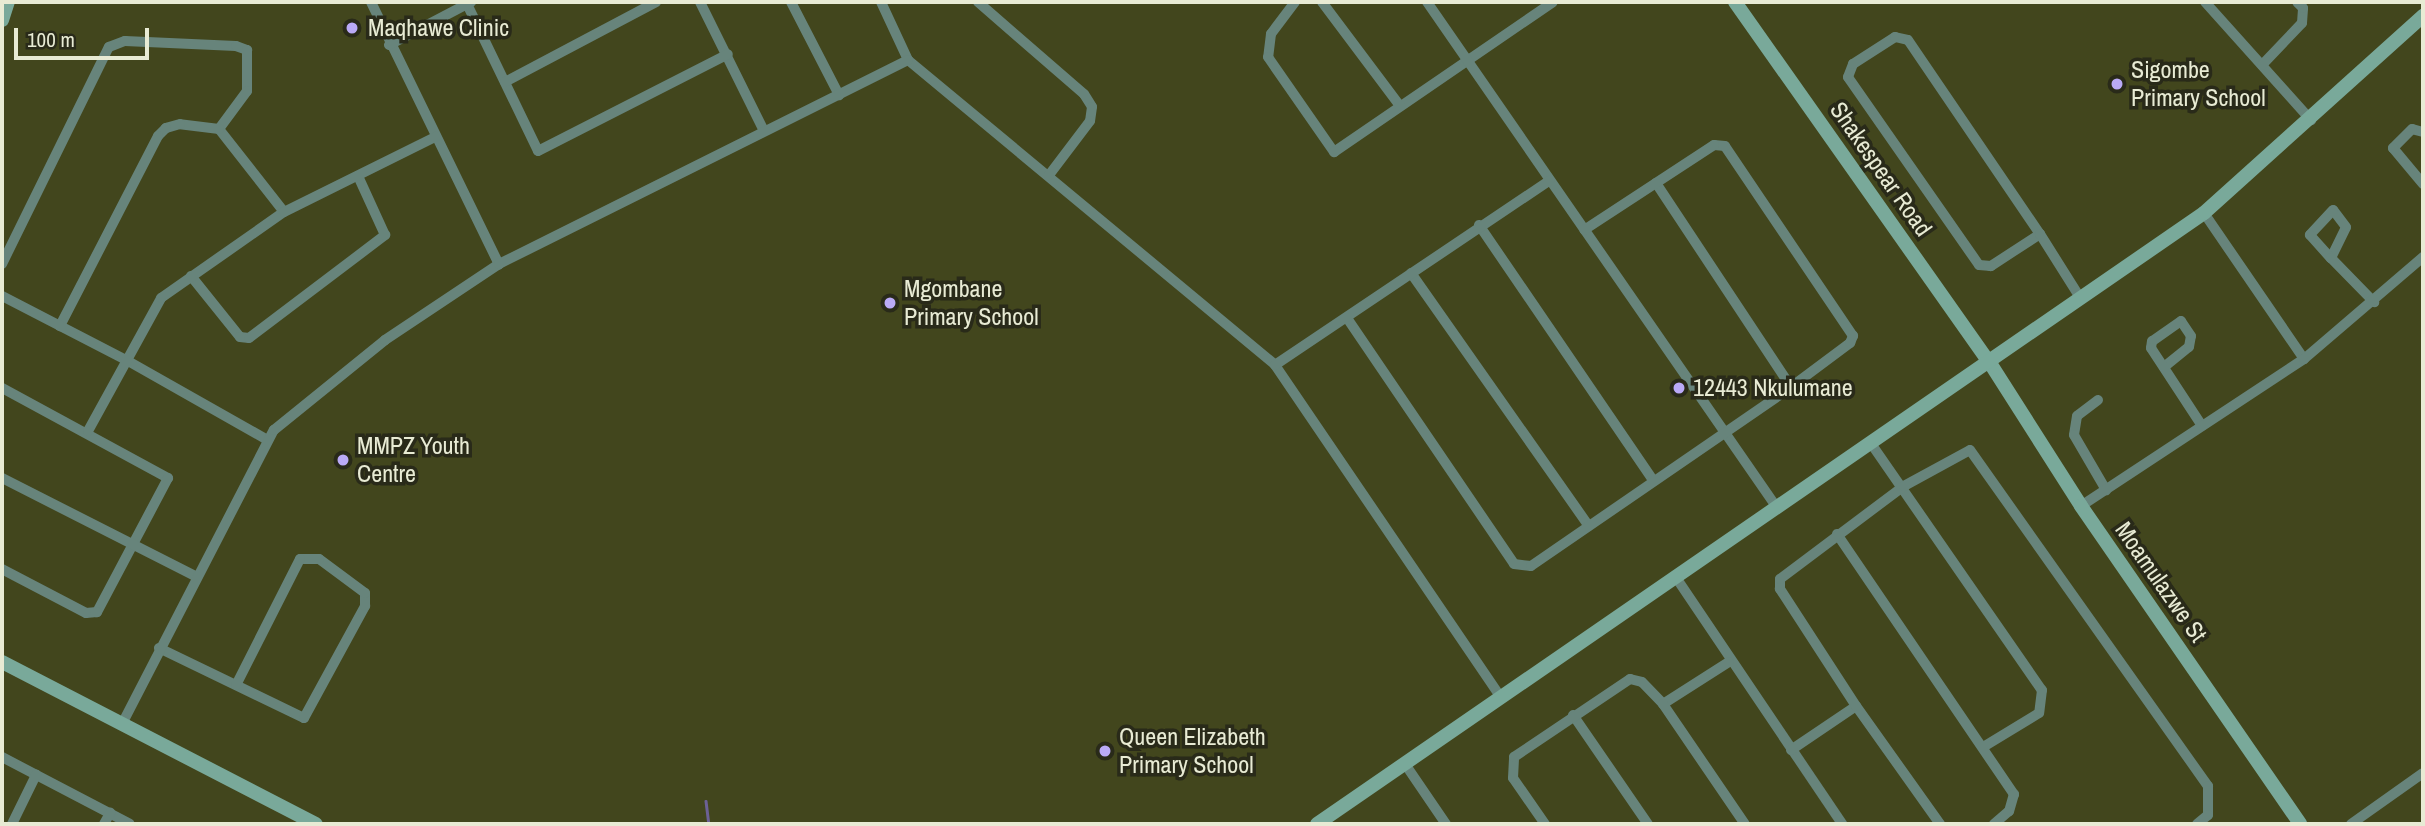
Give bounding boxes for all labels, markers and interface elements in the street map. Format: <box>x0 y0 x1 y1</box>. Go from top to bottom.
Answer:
scale bar <box>18 14 152 58</box>
place label: Maqhawe Clinic <box>368 14 509 42</box>
marker: Maqhawe Clinic <box>342 18 362 38</box>
text: 100 m <box>27 25 75 54</box>
place label: Sigombe Primary School <box>2131 56 2266 112</box>
marker: Sigombe Primary School <box>2109 76 2125 92</box>
street label: Shakespear Road <box>1824 96 1938 242</box>
place label: Mgombane Primary School <box>904 275 1039 331</box>
marker: Mgombane Primary School <box>882 295 898 311</box>
place label: 12443 Nkulumane <box>1693 374 1853 402</box>
marker: 12443 Nkulumane <box>1671 380 1687 396</box>
place label: MMPZ Youth Centre <box>357 432 470 488</box>
marker: MMPZ Youth Centre <box>335 452 351 468</box>
street label: Moamulazwe St <box>2109 516 2213 648</box>
place label: Queen Elizabeth Primary School <box>1119 723 1266 779</box>
marker: Queen Elizabeth Primary School <box>1097 743 1113 759</box>

